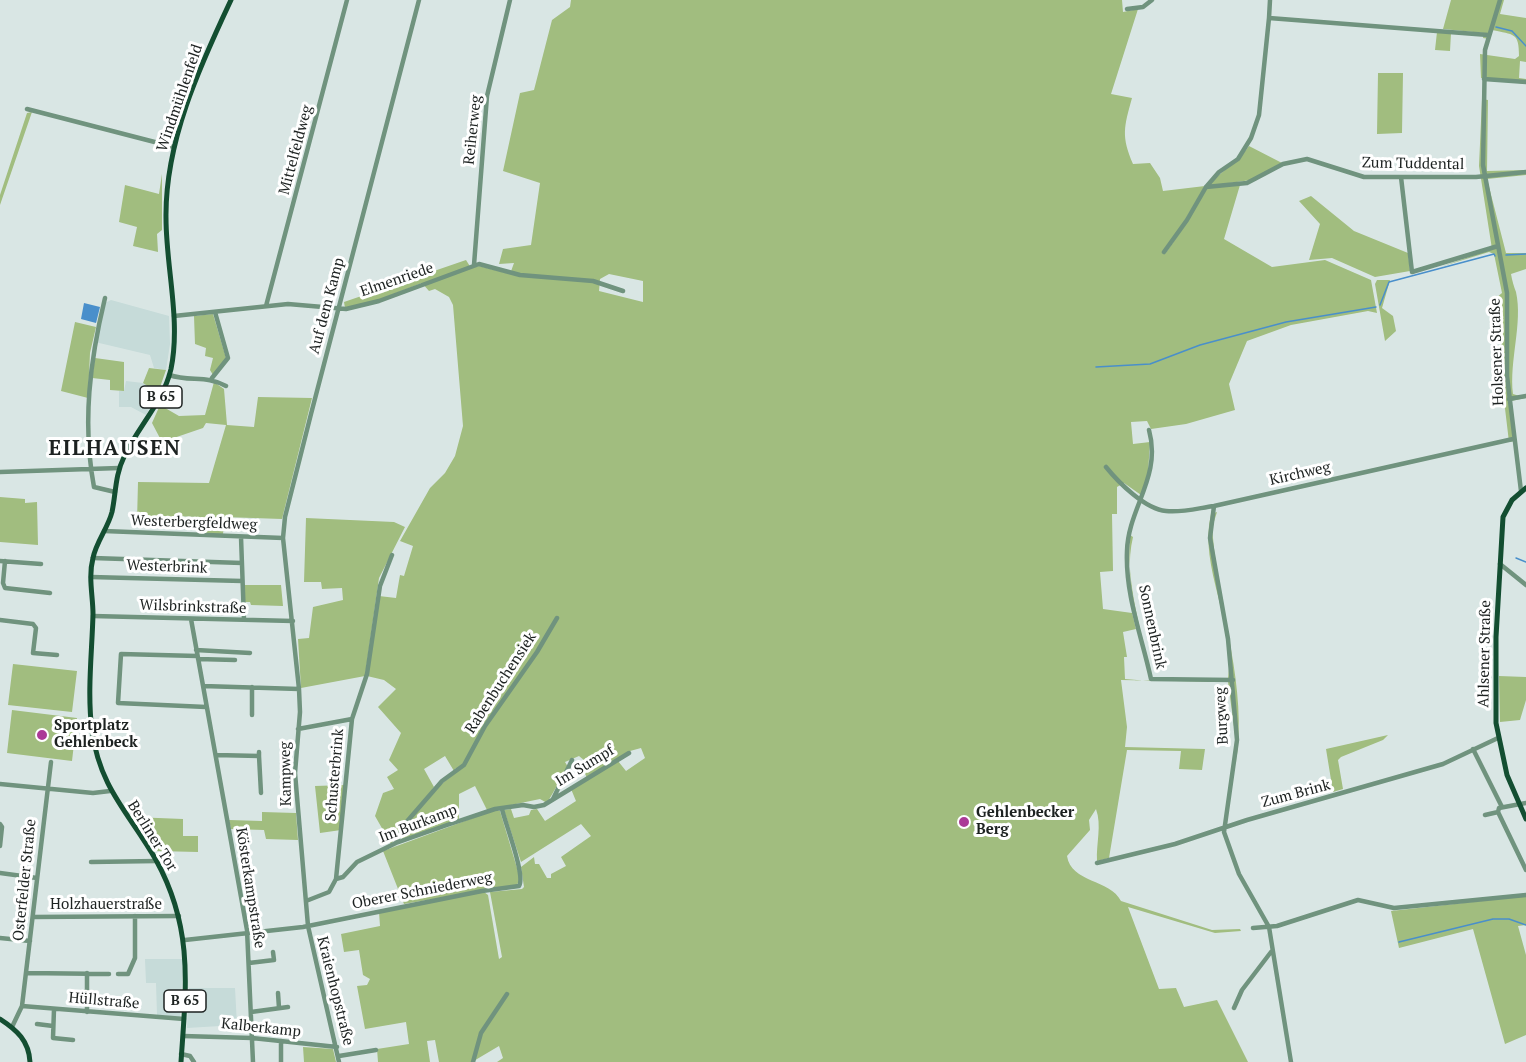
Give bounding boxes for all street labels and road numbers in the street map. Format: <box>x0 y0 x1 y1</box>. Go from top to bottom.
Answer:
street label: Windmühlenfeld <box>153 42 207 154</box>
street label: Reiherweg <box>460 94 486 166</box>
street label: Mittelfeldweg <box>275 103 317 197</box>
street label: Zum Tuddental <box>1362 154 1464 174</box>
street label: Auf dem Kamp <box>306 256 348 356</box>
street label: Elmenriede <box>358 259 436 301</box>
street label: Holsener Straße <box>1486 298 1508 406</box>
road number: B 65 <box>140 386 182 408</box>
street label: Kirchweg <box>1268 458 1332 490</box>
street label: Westerbergfeldweg <box>130 512 258 534</box>
street label: Westerbrink <box>126 557 208 577</box>
street label: Sonnenbrink <box>1134 583 1170 671</box>
street label: Wilsbrinkstraße <box>139 596 247 618</box>
street label: Ahlsener Straße <box>1475 600 1495 708</box>
street label: Rabenbuchensiek <box>462 629 540 737</box>
street label: Burgweg <box>1212 687 1232 745</box>
street label: Schusterbrink <box>322 728 348 822</box>
street label: Kampweg <box>276 742 296 806</box>
street label: Im Sumpf <box>552 742 618 790</box>
street label: Zum Brink <box>1260 776 1332 812</box>
street label: Berliner Tor <box>123 797 181 875</box>
street label: Im Burkamp <box>376 801 460 847</box>
street label: Osterfelder Straße <box>10 818 40 942</box>
street label: Kösterkampstraße <box>232 826 268 950</box>
street label: Oberer Schniederweg <box>350 869 494 913</box>
street label: Holzhauerstraße <box>50 896 162 914</box>
street label: Kraienhopstraße <box>313 934 357 1048</box>
street label: Hüllstraße <box>68 989 140 1013</box>
road number: B 65 <box>164 990 206 1012</box>
street label: Kalberkamp <box>220 1015 302 1041</box>

